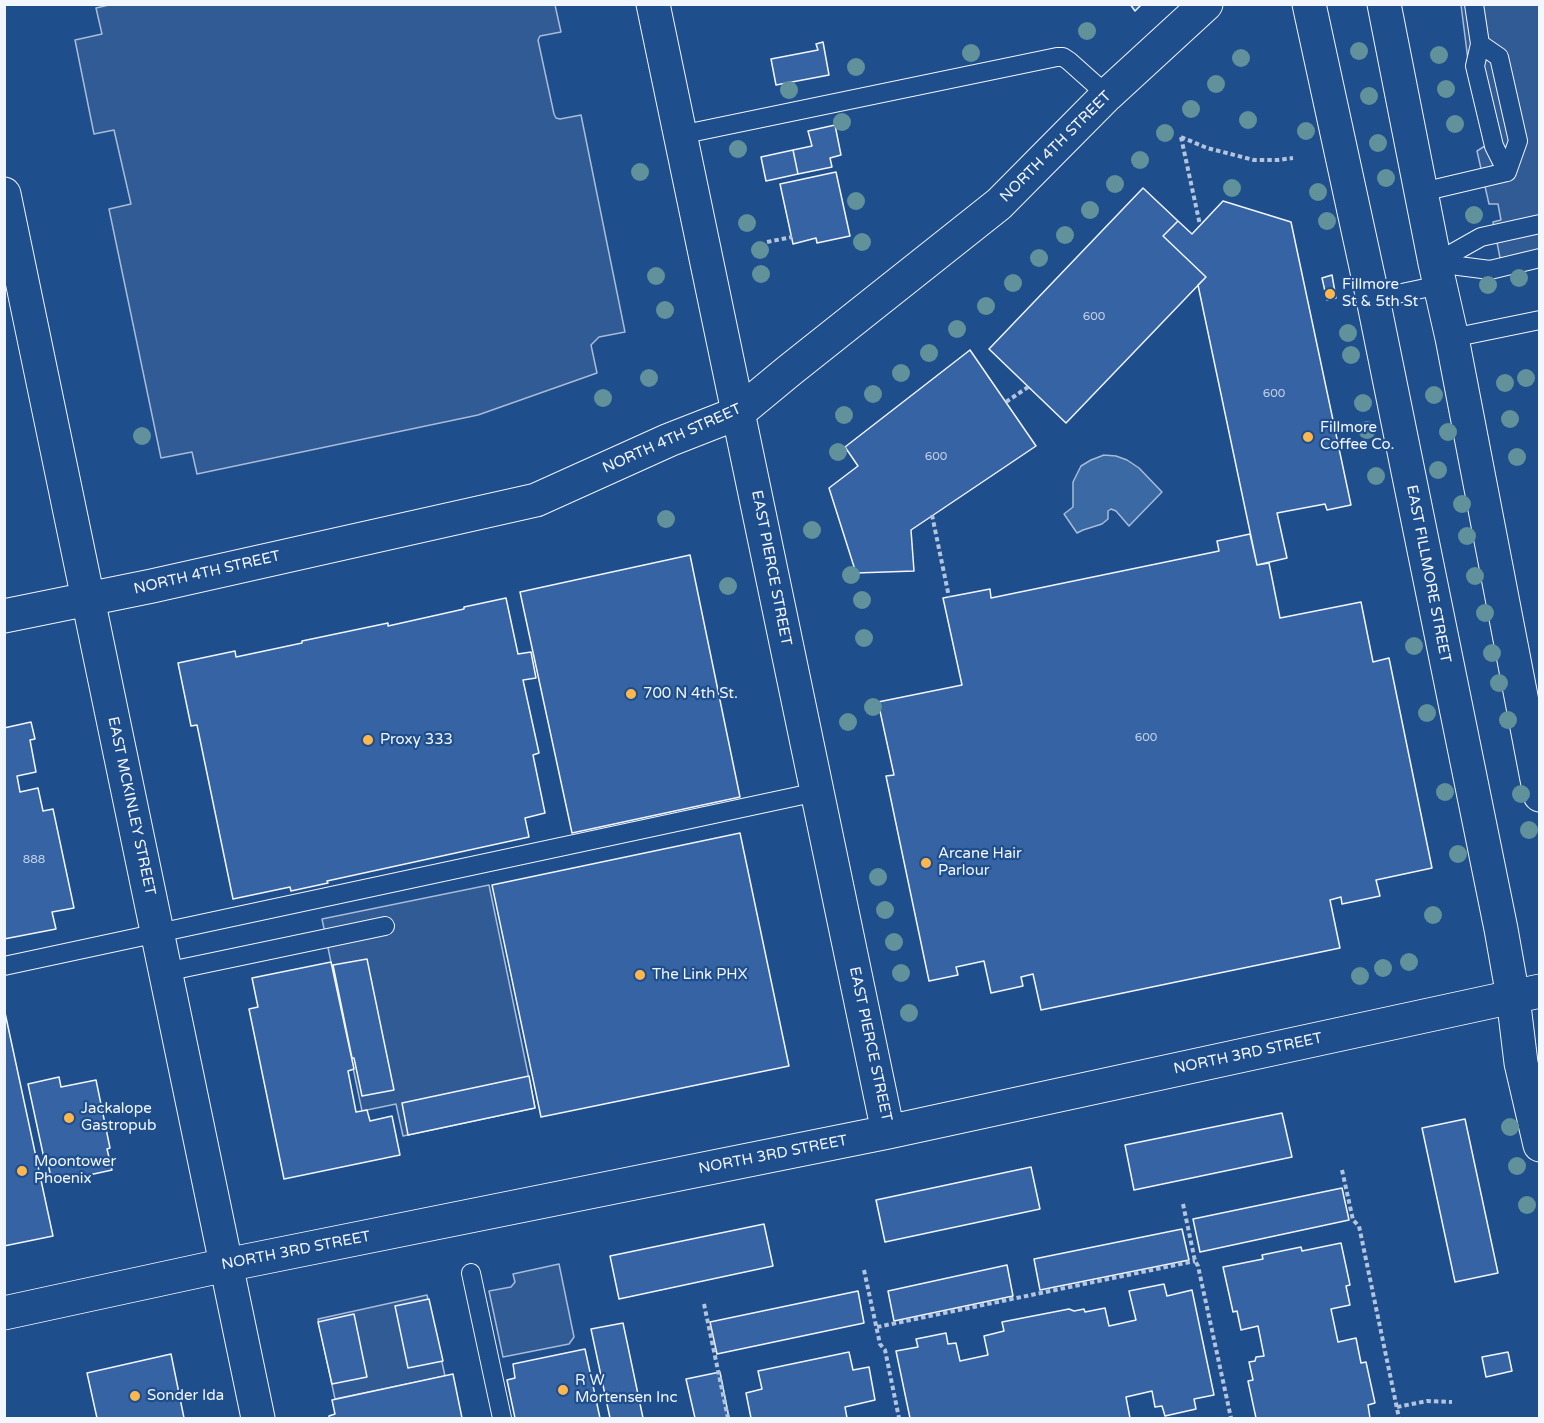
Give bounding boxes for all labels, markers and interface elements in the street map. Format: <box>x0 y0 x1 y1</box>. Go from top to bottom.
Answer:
street label: NORTH 4TH STREET <box>997 88 1115 206</box>
place label: Fillmore St & 5th St <box>1342 276 1418 311</box>
marker: Fillmore St & 5th St <box>1323 287 1337 301</box>
house number: 600 <box>1083 310 1105 324</box>
house number: 600 <box>1263 387 1285 401</box>
street label: NORTH 4TH STREET <box>600 400 744 478</box>
place label: Fillmore Coffee Co. <box>1320 419 1394 454</box>
marker: Fillmore Coffee Co. <box>1301 430 1315 444</box>
house number: 600 <box>925 450 947 464</box>
street label: EAST FILLMORE STREET <box>1402 484 1454 664</box>
street label: EAST PIERCE STREET <box>747 489 795 647</box>
street label: NORTH 4TH STREET <box>132 547 282 599</box>
place label: 700 N 4th St. <box>643 685 738 703</box>
marker: 700 N 4th St. <box>624 687 638 701</box>
street label: EAST MCKINLEY STREET <box>103 715 159 897</box>
place label: Proxy 333 <box>380 731 453 749</box>
house number: 600 <box>1135 731 1157 745</box>
marker: Proxy 333 <box>361 733 375 747</box>
place label: Arcane Hair Parlour <box>938 845 1022 880</box>
house number: 888 <box>23 853 45 867</box>
marker: Arcane Hair Parlour <box>919 856 933 870</box>
street label: EAST PIERCE STREET <box>845 965 895 1123</box>
place label: The Link PHX <box>652 966 748 984</box>
marker: The Link PHX <box>633 968 647 982</box>
street label: NORTH 3RD STREET <box>1172 1029 1324 1079</box>
place label: Jackalope Gastropub <box>81 1100 156 1135</box>
marker: Jackalope Gastropub <box>62 1111 76 1125</box>
street label: NORTH 3RD STREET <box>697 1132 849 1178</box>
place label: Moontower Phoenix <box>34 1153 116 1188</box>
marker: Moontower Phoenix <box>15 1164 29 1178</box>
street label: NORTH 3RD STREET <box>220 1228 372 1274</box>
place label: R W Mortensen Inc <box>575 1372 677 1407</box>
marker: R W Mortensen Inc <box>556 1383 570 1397</box>
place label: Sonder Ida <box>147 1387 224 1405</box>
marker: Sonder Ida <box>128 1389 142 1403</box>

